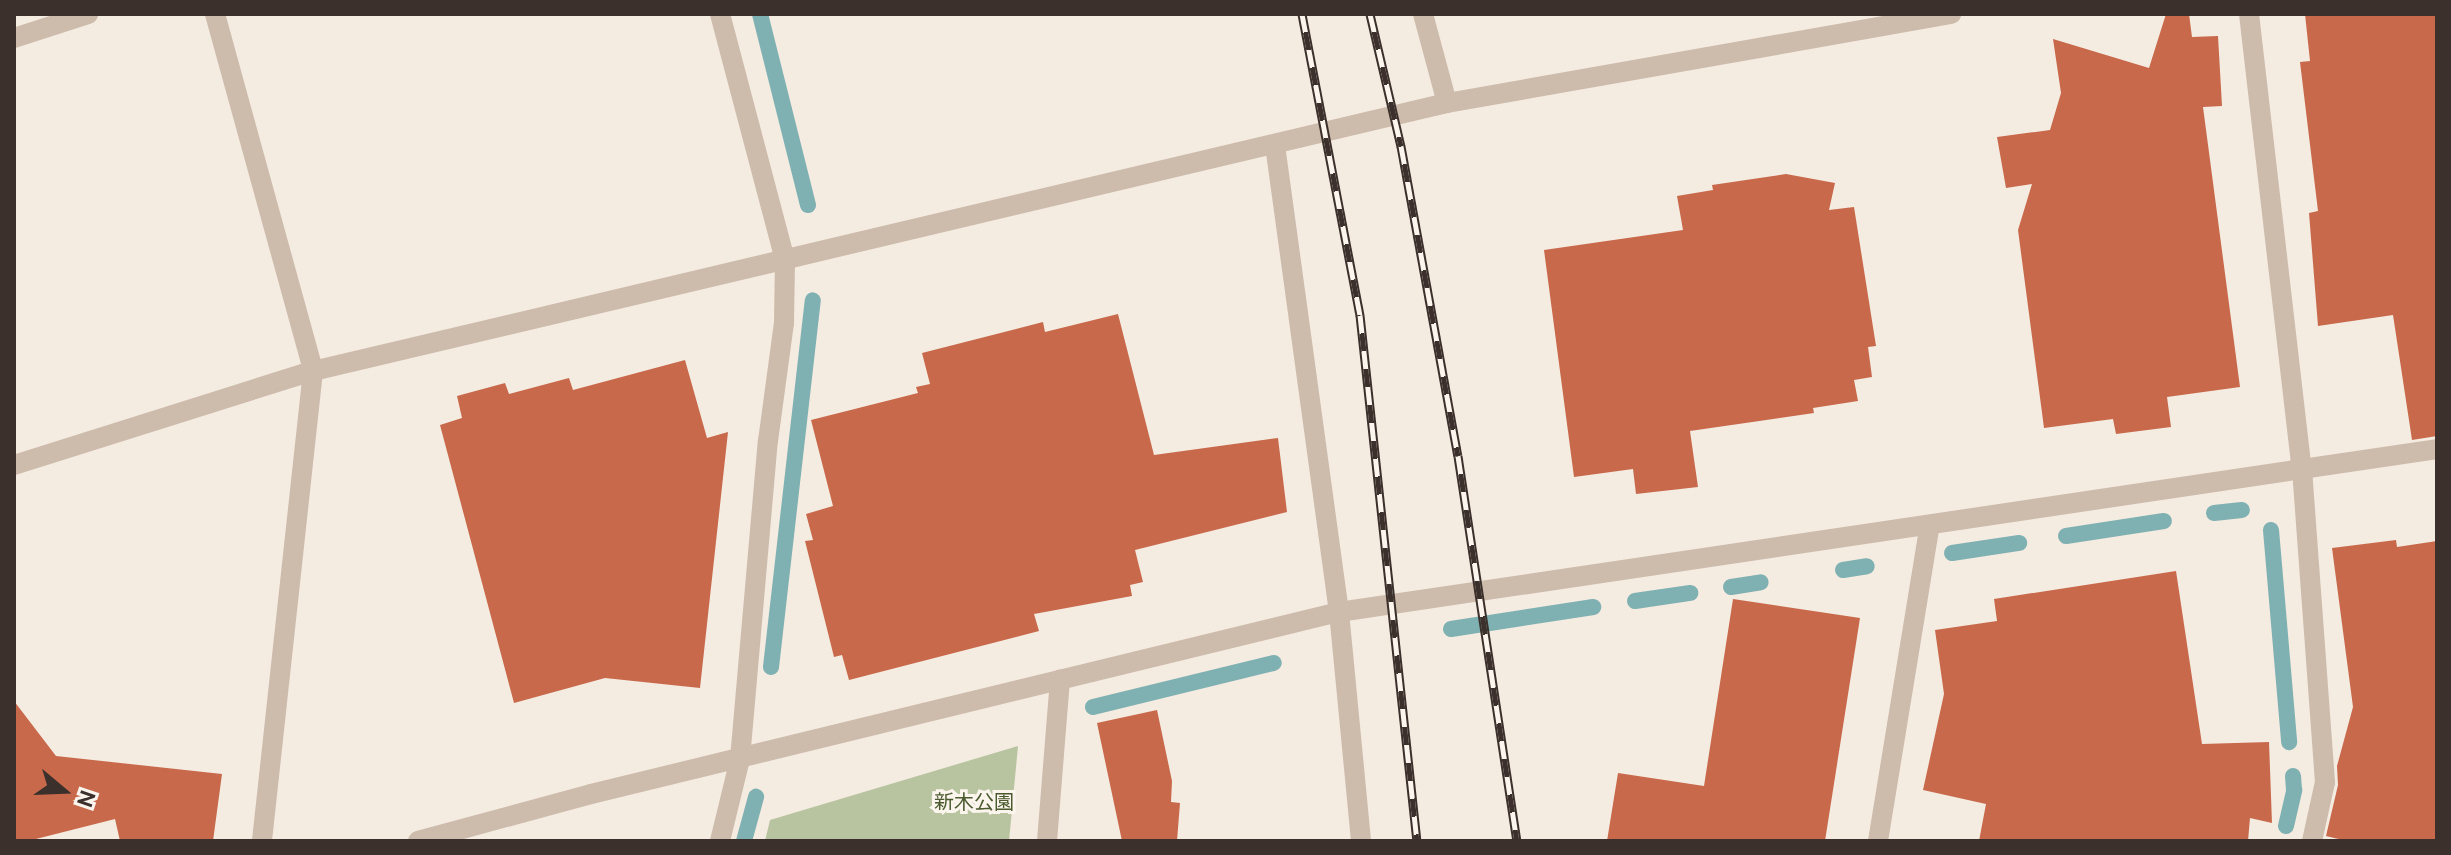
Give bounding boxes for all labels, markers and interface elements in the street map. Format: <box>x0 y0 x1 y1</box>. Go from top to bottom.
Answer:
north arrow <box>24 751 104 831</box>
text: N <box>73 787 102 811</box>
park label: 新木公園 <box>934 789 1014 813</box>

